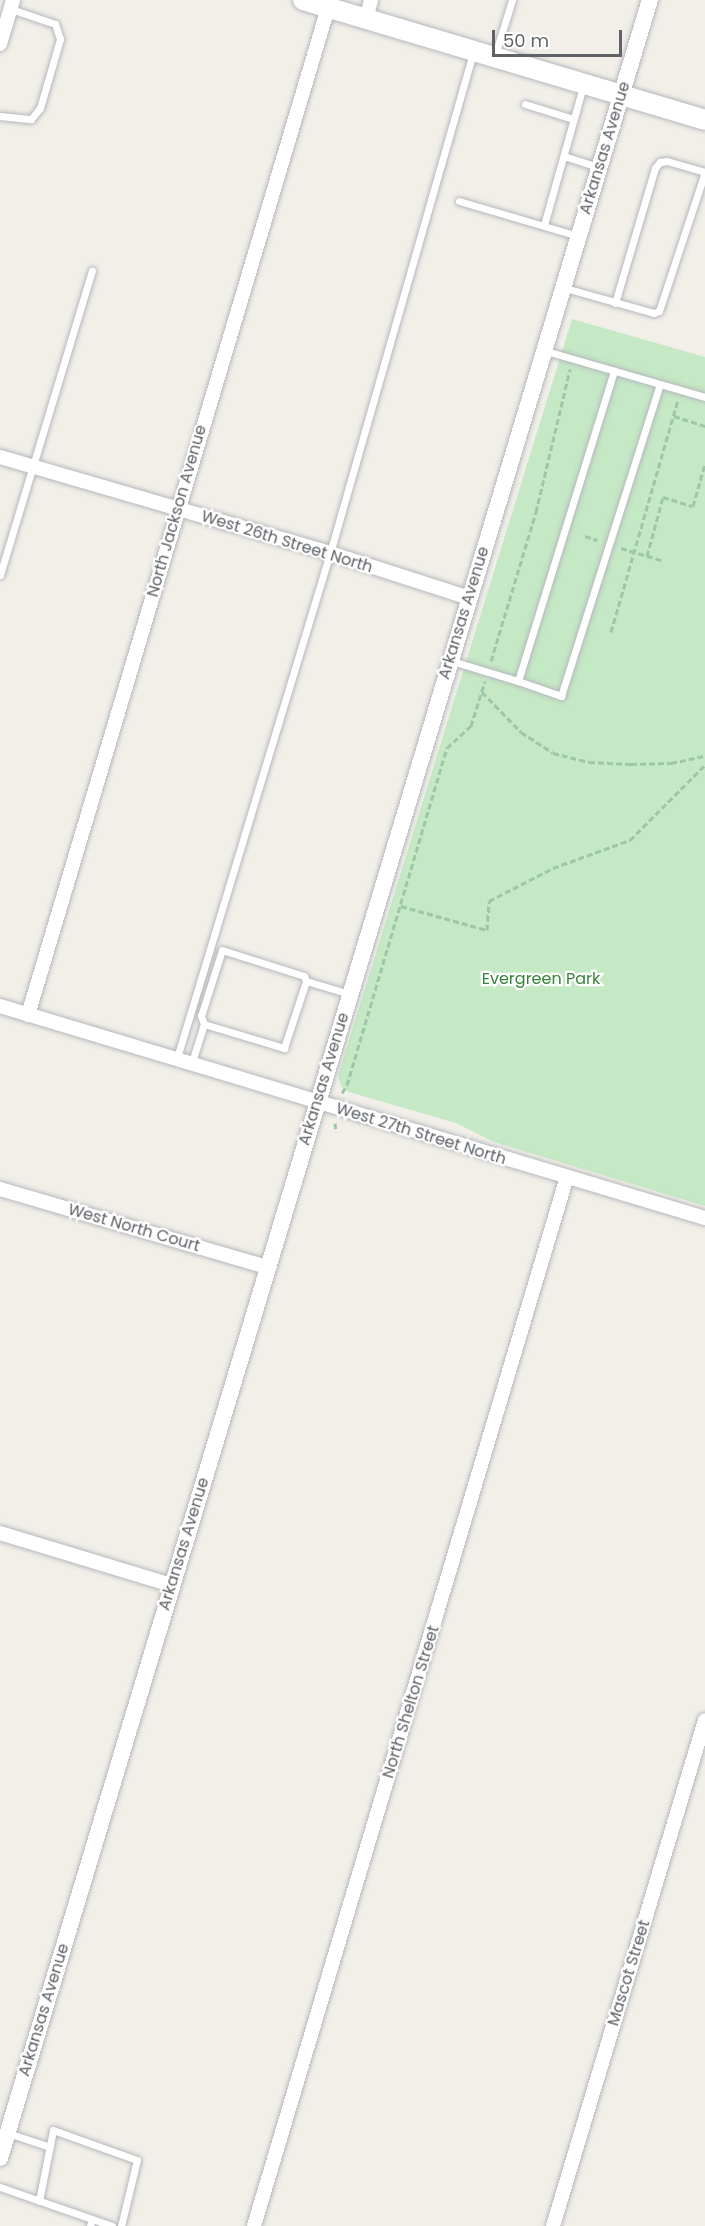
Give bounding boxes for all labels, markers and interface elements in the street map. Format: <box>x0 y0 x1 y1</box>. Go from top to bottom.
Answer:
scale bar <box>495 18 626 56</box>
text: 50 m <box>503 28 549 53</box>
street label: Arkansas Avenue <box>576 79 634 217</box>
street label: North Jackson Avenue <box>143 423 211 599</box>
street label: West 26th Street North <box>199 507 375 577</box>
street label: Arkansas Avenue <box>435 544 493 682</box>
park label: Evergreen Park <box>482 969 600 989</box>
street label: Arkansas Avenue <box>295 1010 353 1148</box>
street label: West 27th Street North <box>334 1099 508 1169</box>
street label: West North Court <box>66 1200 202 1256</box>
street label: Arkansas Avenue <box>155 1475 213 1613</box>
street label: North Shelton Street <box>379 1623 443 1781</box>
street label: Mascot Street <box>604 1918 654 2028</box>
street label: Arkansas Avenue <box>15 1941 73 2079</box>

